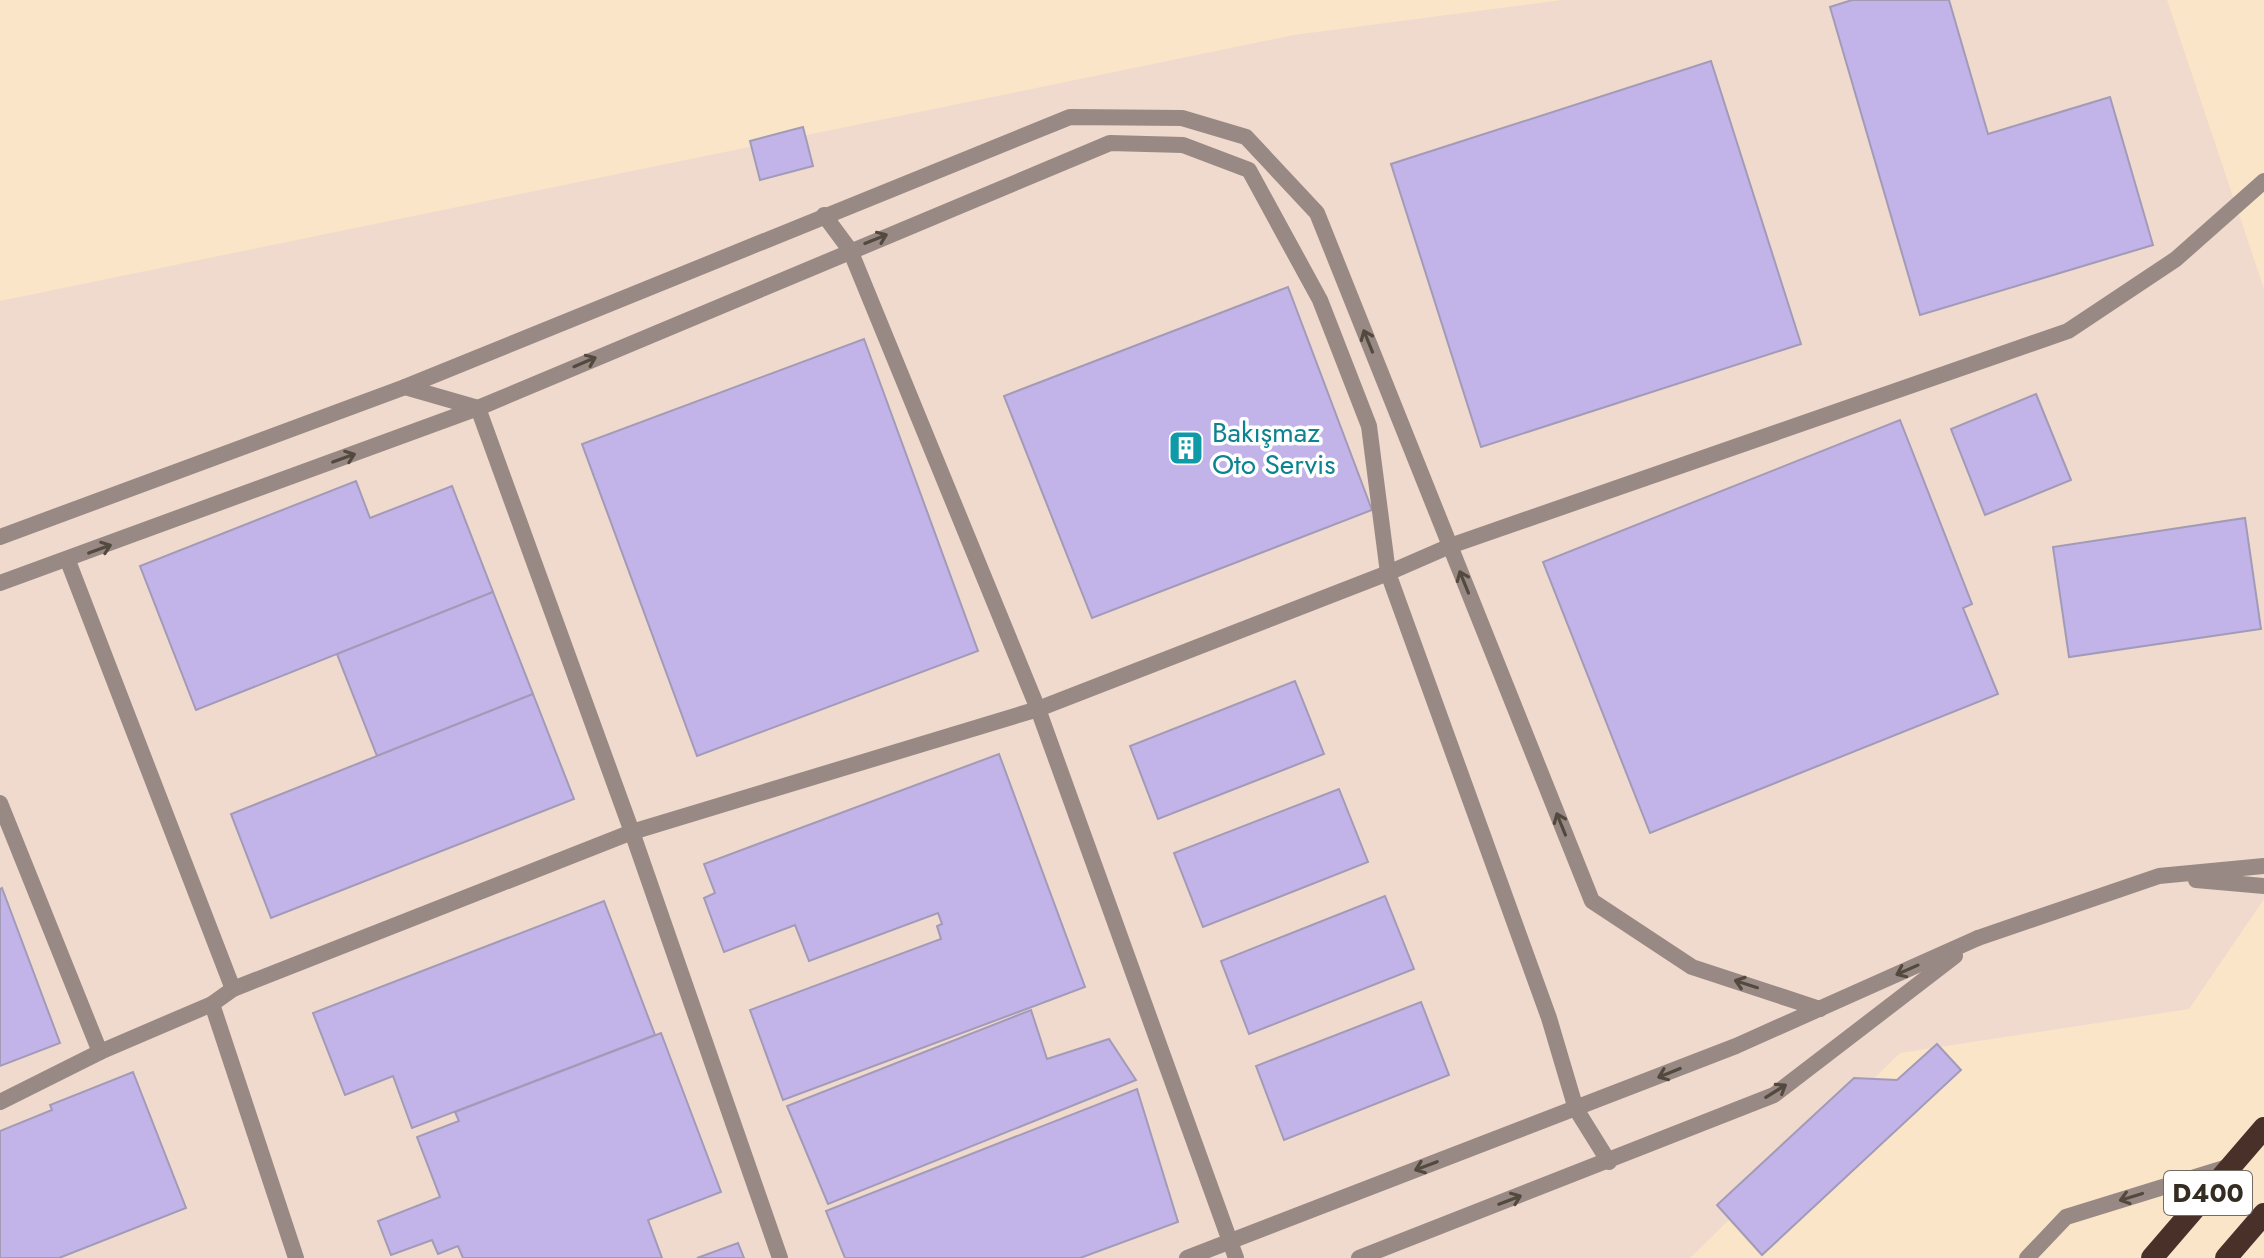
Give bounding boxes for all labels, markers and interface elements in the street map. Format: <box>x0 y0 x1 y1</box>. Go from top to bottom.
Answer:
one-way arrow <box>863 231 888 245</box>
one-way arrow <box>1360 329 1374 354</box>
one-way arrow <box>573 354 597 368</box>
place label: Bakışmaz Oto Servis <box>1212 412 1336 485</box>
building icon: Bakışmaz Oto Servis <box>1167 429 1205 467</box>
one-way arrow <box>331 450 356 464</box>
one-way arrow <box>87 541 112 555</box>
one-way arrow <box>1456 570 1471 595</box>
one-way arrow <box>1553 812 1567 837</box>
one-way arrow <box>1895 963 1920 978</box>
one-way arrow <box>1734 976 1759 991</box>
one-way arrow <box>1657 1067 1682 1081</box>
one-way arrow <box>1765 1083 1787 1099</box>
one-way arrow <box>1414 1160 1439 1174</box>
road number: D400 <box>2164 1171 2252 1215</box>
one-way arrow <box>2119 1191 2144 1205</box>
one-way arrow <box>1497 1192 1522 1206</box>

